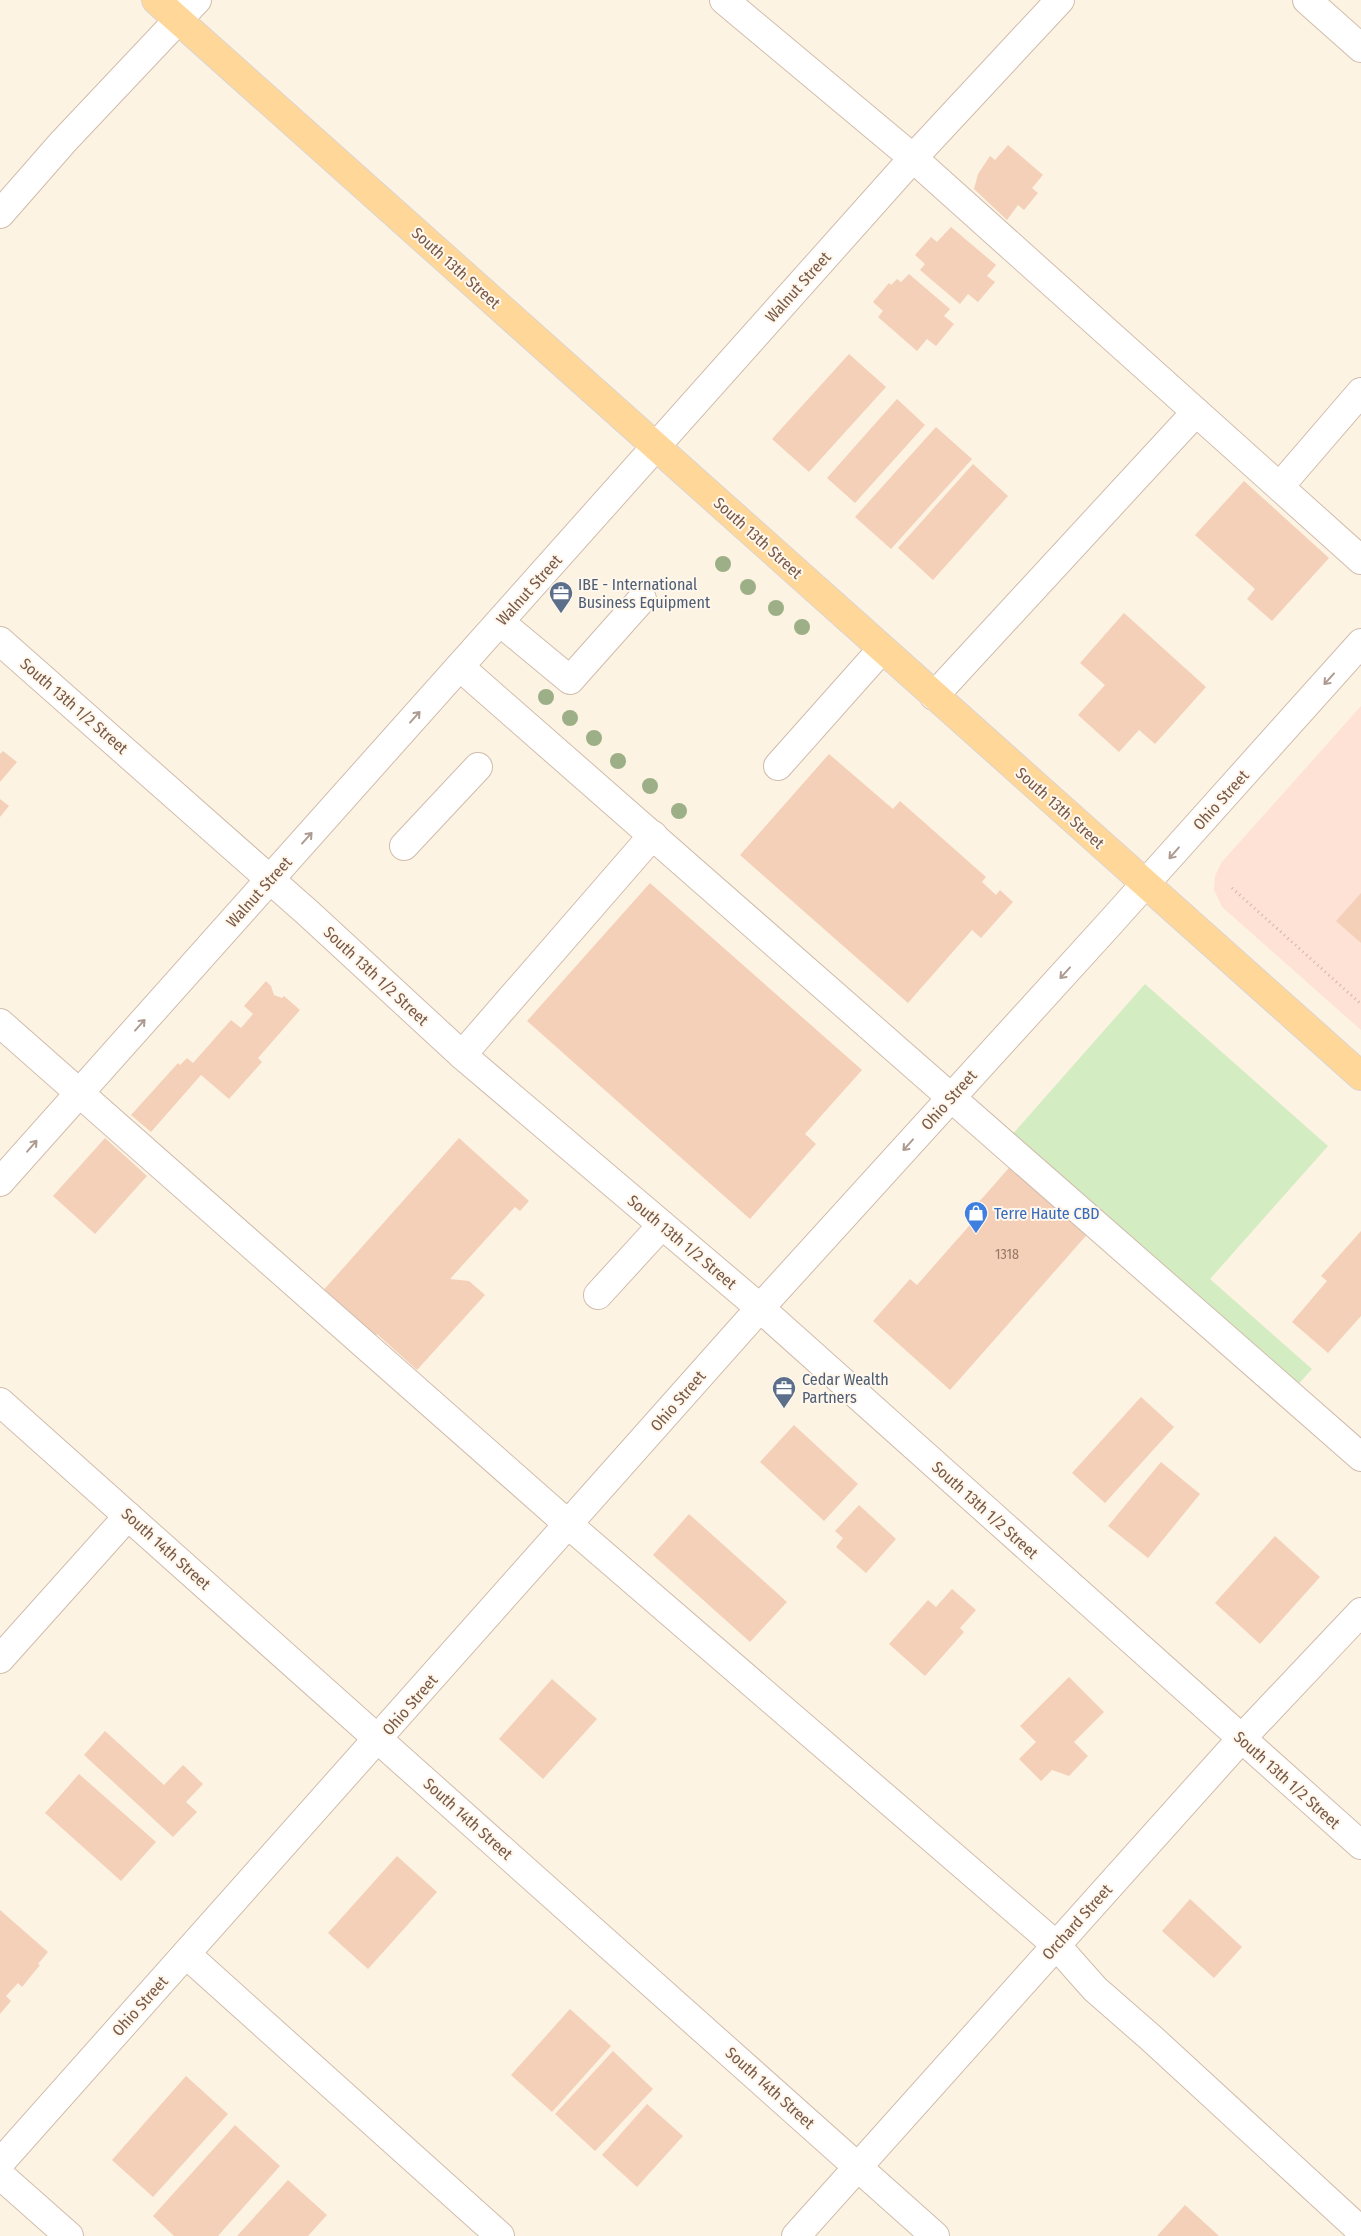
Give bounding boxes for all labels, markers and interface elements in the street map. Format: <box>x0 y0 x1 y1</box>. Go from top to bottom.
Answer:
street label: South 13th Street <box>408 223 505 313</box>
street label: Walnut Street <box>761 247 835 326</box>
street label: South 13th Street <box>710 493 807 583</box>
street label: Walnut Street <box>492 550 566 629</box>
place label: IBE - International Business Equipment <box>578 575 711 612</box>
office icon: IBE - International Business Equipment <box>548 580 574 614</box>
street label: South 13th 1/2 Street <box>16 654 132 758</box>
one-way arrow <box>1323 673 1334 686</box>
one-way arrow <box>409 710 421 723</box>
street label: South 13th Street <box>1012 763 1109 853</box>
street label: Ohio Street <box>1189 766 1253 834</box>
one-way arrow <box>301 832 312 845</box>
one-way arrow <box>1168 846 1179 859</box>
street label: Walnut Street <box>222 852 296 931</box>
street label: South 13th 1/2 Street <box>320 923 433 1030</box>
one-way arrow <box>1059 967 1071 980</box>
one-way arrow <box>134 1018 146 1031</box>
street label: Ohio Street <box>917 1066 981 1134</box>
one-way arrow <box>902 1139 914 1152</box>
one-way arrow <box>26 1140 37 1153</box>
street label: South 13th 1/2 Street <box>624 1191 741 1294</box>
shop icon: Terre Haute CBD <box>963 1200 989 1234</box>
place label: Terre Haute CBD <box>994 1204 1100 1223</box>
house number: 1318 <box>995 1246 1019 1263</box>
street label: Ohio Street <box>647 1366 710 1435</box>
place label: Cedar Wealth Partners <box>802 1370 889 1407</box>
office icon: Cedar Wealth Partners <box>771 1375 797 1409</box>
street label: South 13th 1/2 Street <box>928 1457 1043 1563</box>
street label: South 14th Street <box>118 1504 215 1594</box>
street label: Ohio Street <box>379 1670 442 1739</box>
street label: South 13th 1/2 Street <box>1230 1727 1345 1833</box>
street label: South 14th Street <box>420 1774 517 1864</box>
street label: Orchard Street <box>1038 1880 1116 1964</box>
street label: Ohio Street <box>108 1972 172 2040</box>
street label: South 14th Street <box>722 2043 819 2133</box>

